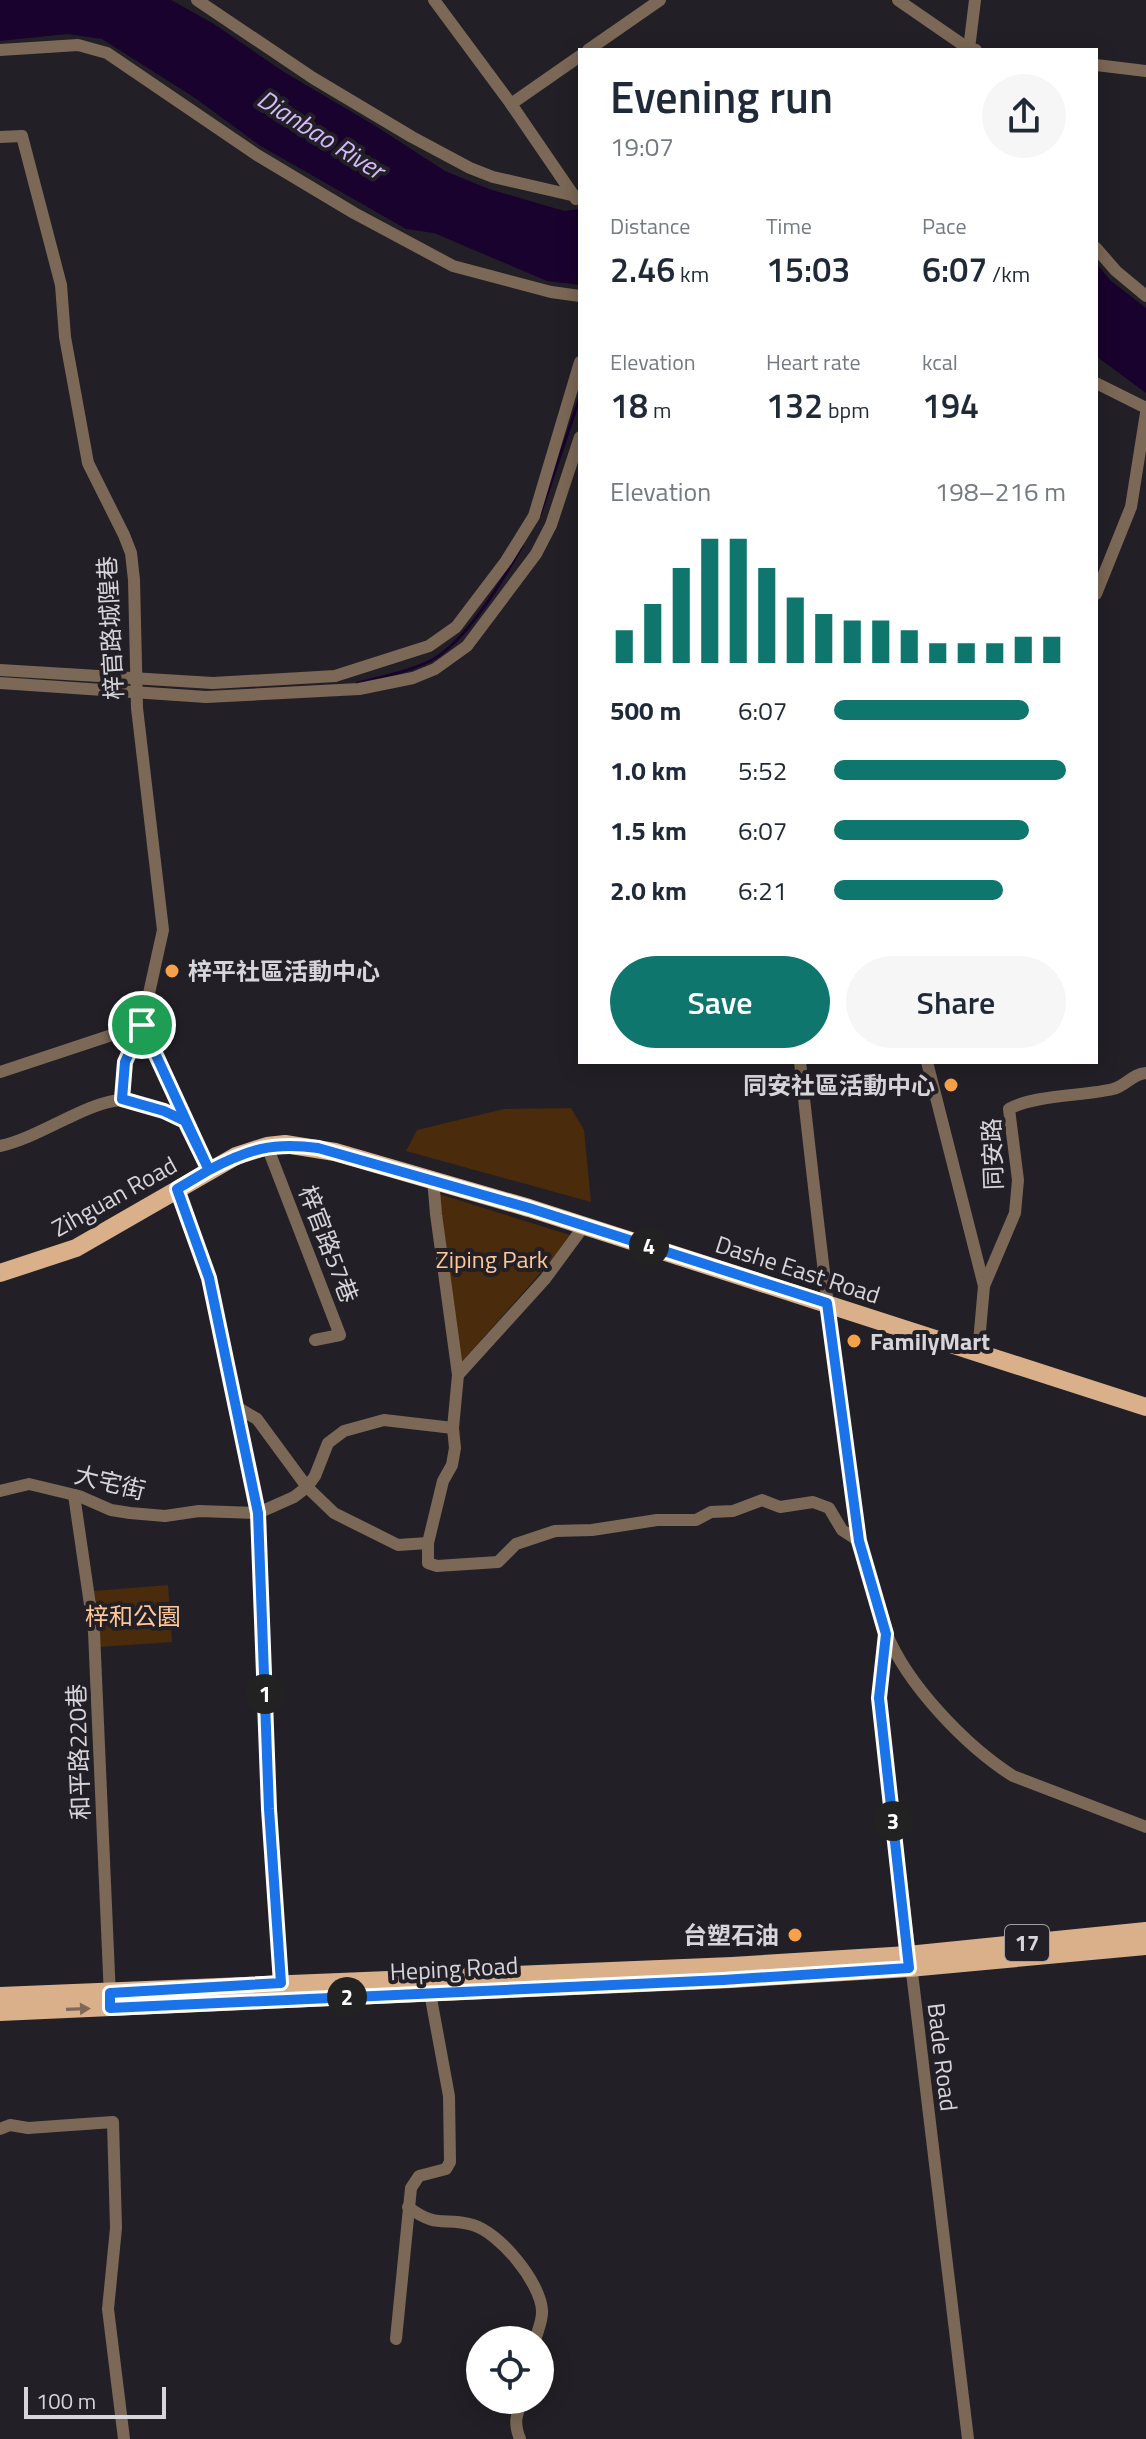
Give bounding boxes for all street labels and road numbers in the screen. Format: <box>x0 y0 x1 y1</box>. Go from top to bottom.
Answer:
street label: 梓官路城隍巷 <box>88 555 132 701</box>
street label: 同安路 <box>973 1117 1011 1191</box>
street label: Zihguan Road <box>45 1147 183 1245</box>
street label: 梓官路57巷 <box>290 1180 368 1308</box>
street label: Dashe East Road <box>711 1225 885 1313</box>
street label: 大宅街 <box>71 1456 149 1508</box>
street label: 和平路220巷 <box>58 1683 98 1821</box>
road number: 17 <box>1005 1925 1049 1961</box>
street label: Heping Road <box>389 1947 519 1989</box>
street label: Bade Road <box>918 2001 968 2113</box>

